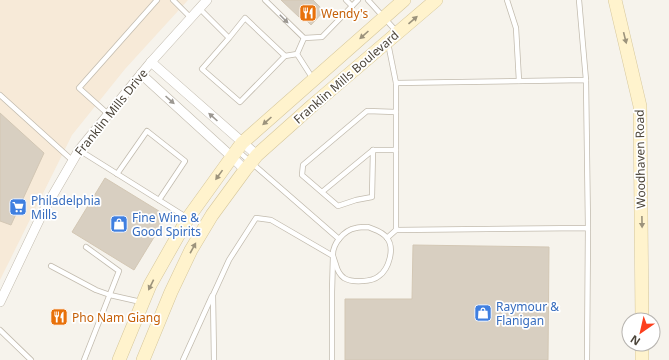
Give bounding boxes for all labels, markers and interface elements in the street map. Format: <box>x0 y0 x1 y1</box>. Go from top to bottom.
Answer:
restaurant icon: Wendy's <box>298 3 318 23</box>
place label: Wendy's <box>321 5 368 22</box>
one-way arrow <box>279 14 289 24</box>
one-way arrow <box>409 16 418 25</box>
street label: Franklin Mills Boulevard <box>290 27 402 127</box>
one-way arrow <box>359 31 369 40</box>
one-way arrow <box>622 32 628 44</box>
street label: Franklin Mills Drive <box>71 65 151 159</box>
one-way arrow <box>165 96 175 105</box>
street label: Woodhaven Road <box>631 109 649 209</box>
one-way arrow <box>208 113 219 122</box>
one-way arrow <box>262 117 272 126</box>
one-way arrow <box>215 169 223 180</box>
place label: Philadelphia Mills <box>31 192 100 223</box>
supermarket icon: Philadelphia Mills <box>8 197 28 217</box>
place label: Fine Wine & Good Spirits <box>132 209 201 240</box>
shop icon: Fine Wine & Good Spirits <box>109 214 129 234</box>
one-way arrow <box>638 216 645 228</box>
one-way arrow <box>189 242 196 254</box>
one-way arrow <box>148 279 154 291</box>
place label: Raymour & Flanigan <box>496 298 559 329</box>
shop icon: Raymour & Flanigan <box>473 303 493 323</box>
restaurant icon: Pho Nam Giang <box>49 307 69 327</box>
place label: Pho Nam Giang <box>72 309 161 326</box>
north arrow <box>621 312 661 352</box>
text: N <box>627 332 643 349</box>

